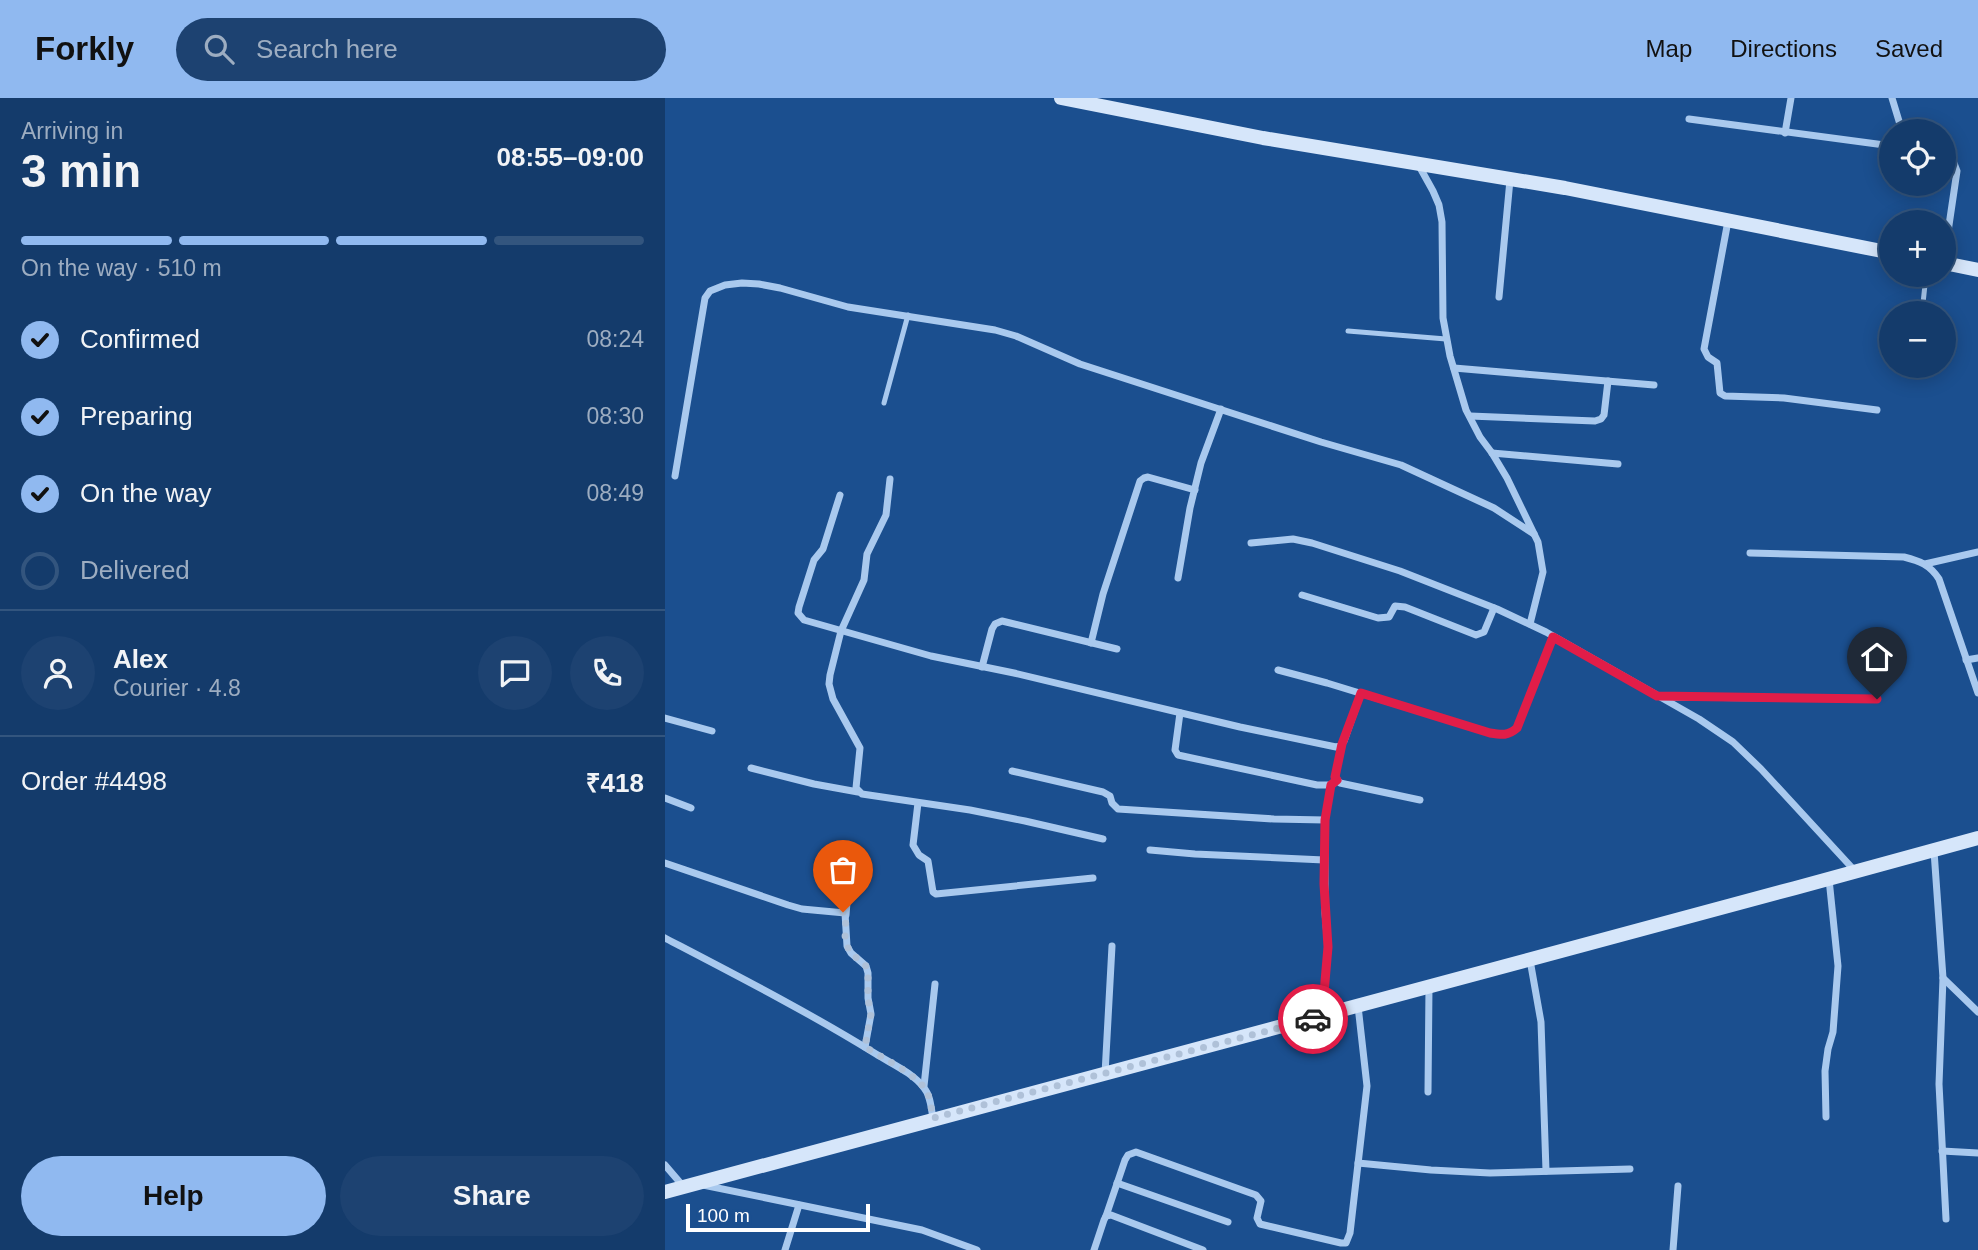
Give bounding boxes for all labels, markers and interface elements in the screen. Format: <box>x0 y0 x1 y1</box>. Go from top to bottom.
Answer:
search box <box>176 18 666 81</box>
text: Forkly <box>35 30 134 67</box>
icon: search <box>200 30 238 68</box>
text: Search here <box>256 34 398 64</box>
text: Map <box>1646 35 1692 62</box>
text: Directions <box>1730 35 1837 62</box>
text: Saved <box>1875 35 1943 62</box>
text: Arriving in <box>21 118 123 144</box>
map controls <box>1879 119 1956 378</box>
button: locate <box>1879 119 1956 196</box>
text: 08:55–09:00 <box>497 142 644 172</box>
text: 3 min <box>21 145 141 197</box>
button: + <box>1879 210 1956 287</box>
text: On the way · 510 m <box>21 255 222 281</box>
button: − <box>1879 301 1956 378</box>
icon: check <box>21 321 59 359</box>
text: Confirmed <box>80 324 200 354</box>
text: 08:24 <box>586 326 644 352</box>
icon: check <box>21 398 59 436</box>
text: Preparing <box>80 401 193 431</box>
text: 08:30 <box>586 403 644 429</box>
icon: check <box>21 475 59 513</box>
text: On the way <box>80 478 212 508</box>
text: 08:49 <box>586 480 644 506</box>
text: Delivered <box>80 555 190 585</box>
pin <box>1847 627 1907 699</box>
button: person <box>21 636 95 710</box>
button: chat <box>478 636 552 710</box>
button: phone <box>570 636 644 710</box>
icon: home <box>1858 638 1896 676</box>
text: Alex <box>113 644 168 674</box>
text: Courier · 4.8 <box>113 675 241 701</box>
text: Order #4498 <box>21 766 167 796</box>
text: ₹418 <box>586 768 644 798</box>
pin <box>813 840 873 912</box>
icon: bag <box>824 851 862 889</box>
courier <box>1278 984 1348 1054</box>
icon: car <box>1294 1000 1332 1038</box>
button: Help <box>21 1156 326 1236</box>
button: Share <box>340 1156 644 1236</box>
scale bar <box>686 1201 870 1233</box>
text: 100 m <box>697 1205 750 1226</box>

